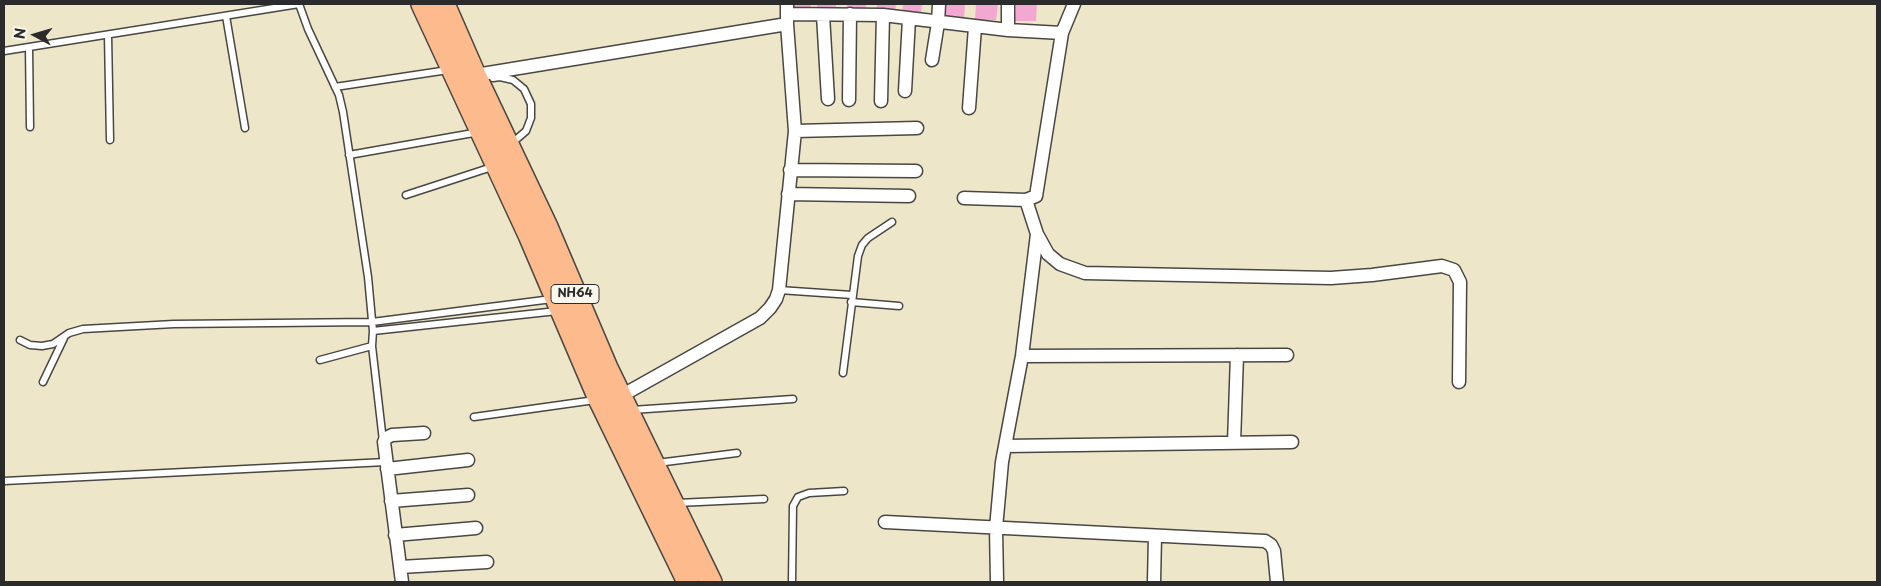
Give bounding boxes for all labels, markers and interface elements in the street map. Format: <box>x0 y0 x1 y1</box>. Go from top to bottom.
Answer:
north arrow <box>10 10 60 60</box>
text: N <box>9 27 31 40</box>
road number: NH64 <box>551 284 599 304</box>

